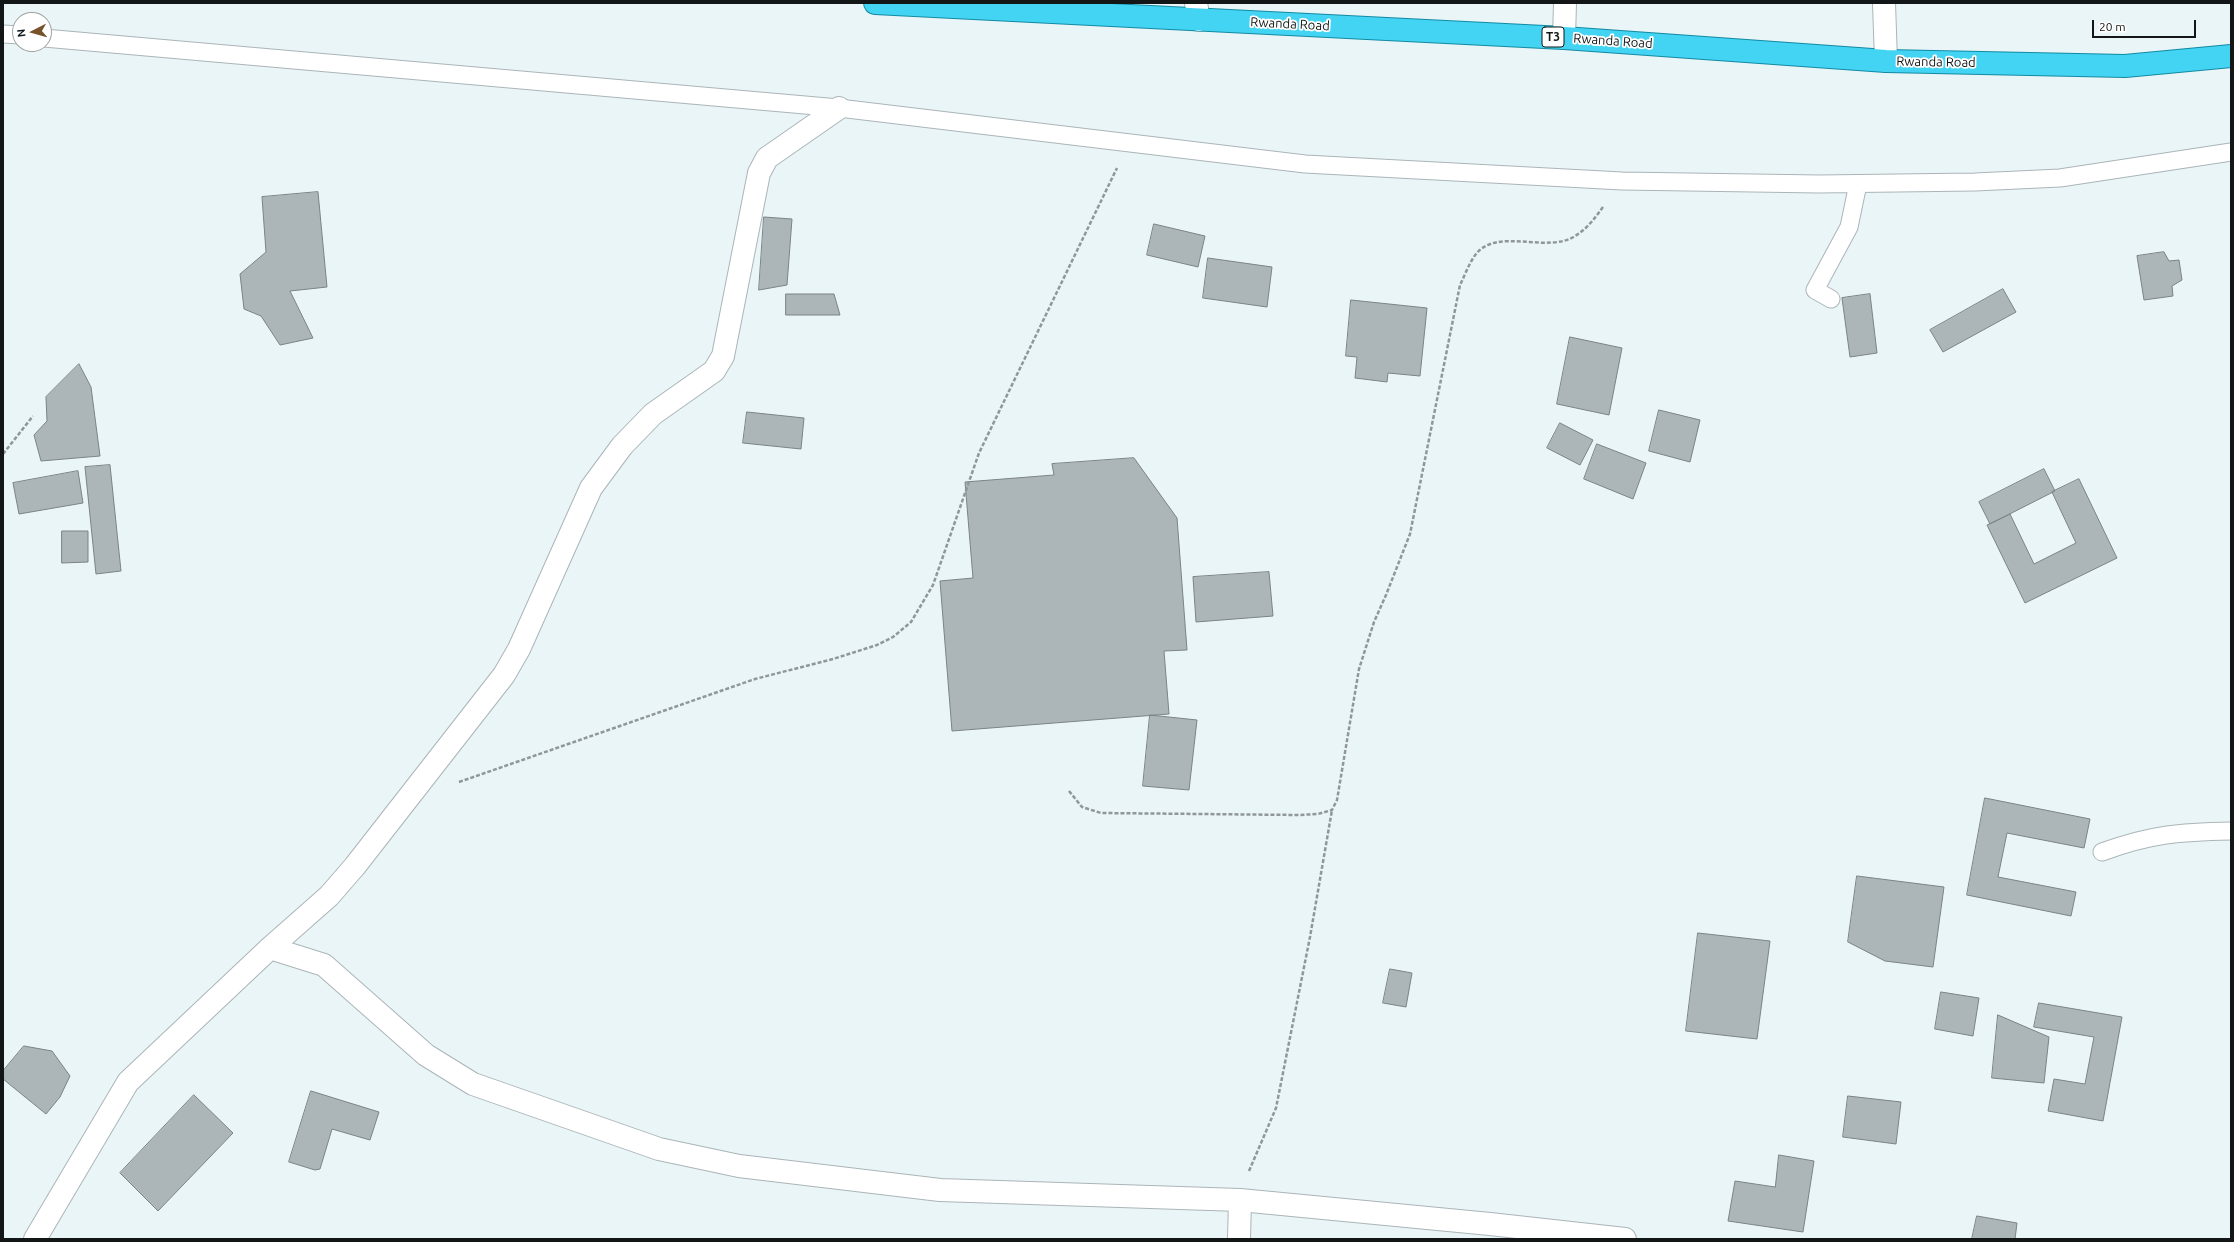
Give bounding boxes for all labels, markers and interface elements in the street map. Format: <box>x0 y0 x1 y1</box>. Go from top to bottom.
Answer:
north arrow <box>12 12 52 52</box>
scale bar <box>2094 12 2198 38</box>
street label: Rwanda Road <box>1250 14 1330 34</box>
text: 20 m <box>2099 20 2126 33</box>
road number: T3 <box>1542 27 1564 47</box>
text: N <box>15 28 27 38</box>
street label: Rwanda Road <box>1573 30 1653 52</box>
street label: Rwanda Road <box>1896 54 1976 70</box>

